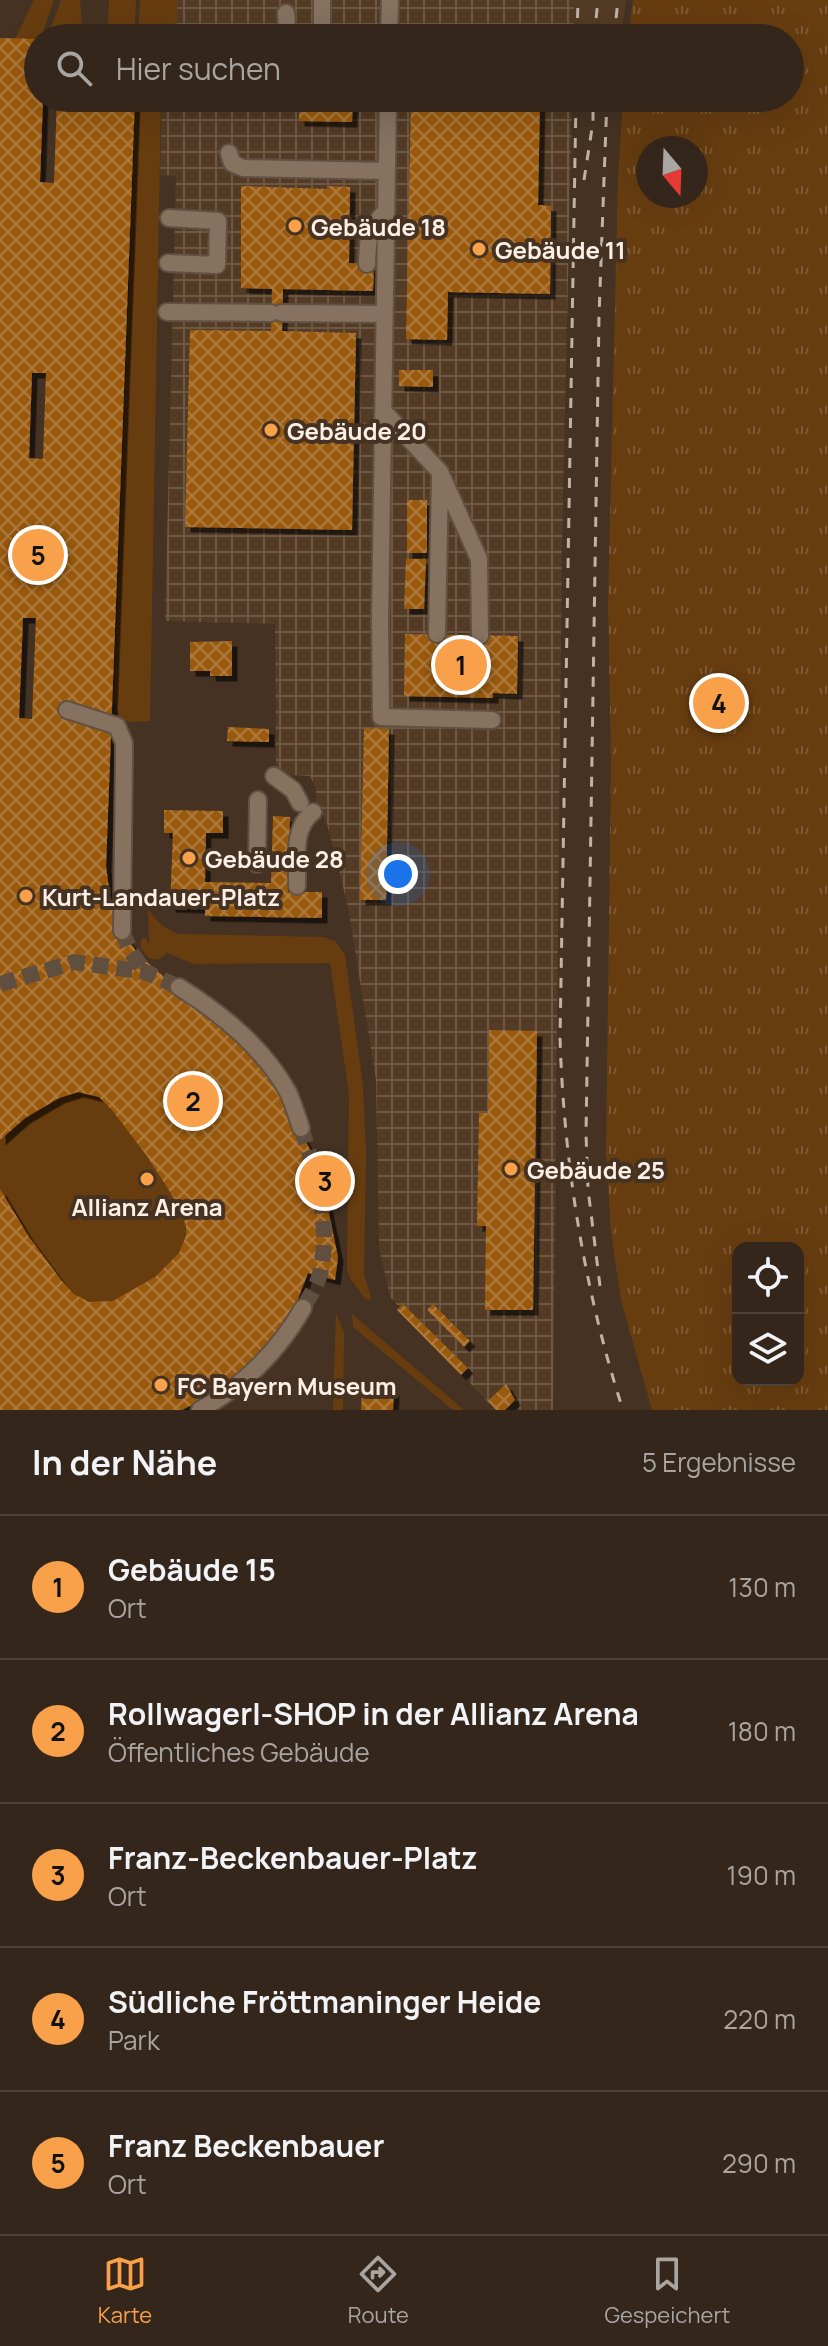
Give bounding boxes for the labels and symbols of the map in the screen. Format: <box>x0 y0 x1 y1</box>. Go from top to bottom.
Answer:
north arrow <box>636 136 708 208</box>
place label: Gebäude 18 <box>311 210 446 243</box>
marker: Gebäude 18 <box>286 217 304 235</box>
place label: Gebäude 11 <box>495 233 626 266</box>
marker: Gebäude 11 <box>470 240 488 258</box>
place label: Gebäude 20 <box>287 414 427 447</box>
marker: Gebäude 20 <box>262 421 280 439</box>
pin: 5 <box>12 525 64 585</box>
pin: 1 <box>435 635 487 695</box>
pin: 4 <box>693 673 745 733</box>
place label: Gebäude 28 <box>205 842 344 875</box>
marker: Gebäude 28 <box>180 849 198 867</box>
your location <box>378 854 418 894</box>
place label: Kurt-Landauer-Platz <box>42 880 280 913</box>
marker: Kurt-Landauer-Platz <box>17 887 35 905</box>
pin: 2 <box>167 1071 219 1131</box>
pin: 3 <box>299 1151 351 1211</box>
place label: Gebäude 25 <box>527 1153 665 1186</box>
marker: Gebäude 25 <box>502 1160 520 1178</box>
marker: Allianz Arena <box>138 1170 156 1188</box>
place label: Allianz Arena <box>71 1190 223 1223</box>
place label: FC Bayern Museum <box>177 1369 397 1402</box>
marker: FC Bayern Museum <box>152 1376 170 1394</box>

